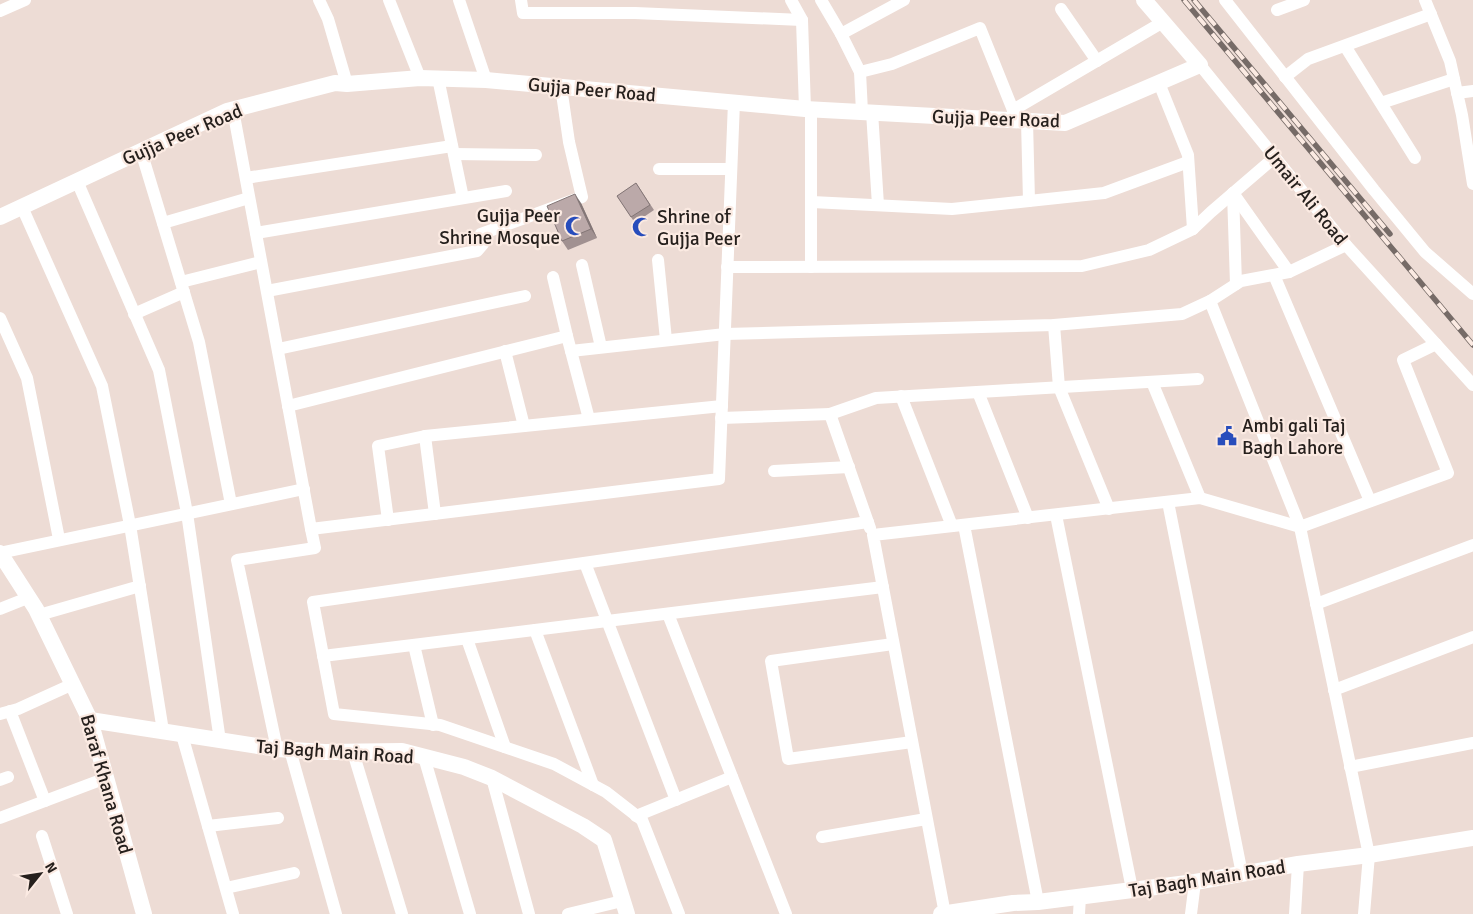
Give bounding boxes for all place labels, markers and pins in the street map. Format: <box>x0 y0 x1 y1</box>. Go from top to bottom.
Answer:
place label: Gujja Peer Shrine Mosque <box>439 204 560 250</box>
place label: Shrine of Gujja Peer <box>657 205 740 251</box>
mosque icon: Gujja Peer Shrine Mosque <box>564 215 586 237</box>
mosque icon: Shrine of Gujja Peer <box>631 216 653 238</box>
place label: Ambi gali Taj Bagh Lahore <box>1242 414 1346 460</box>
public building icon: Ambi gali Taj Bagh Lahore <box>1216 425 1238 447</box>

